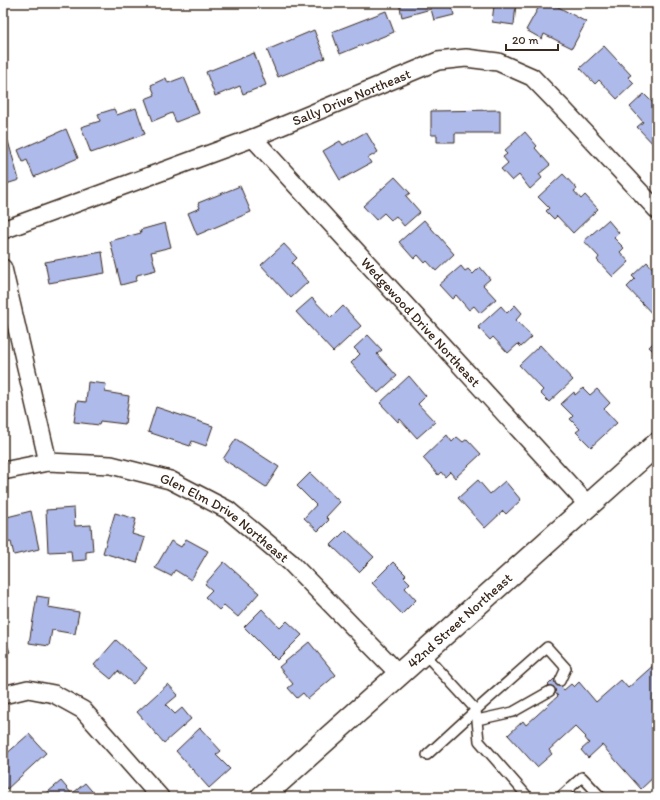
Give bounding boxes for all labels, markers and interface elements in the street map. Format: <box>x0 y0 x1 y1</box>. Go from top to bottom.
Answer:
scale bar <box>506 26 558 52</box>
text: 20 m <box>512 33 539 47</box>
street label: Sally Drive Northeast <box>290 65 413 130</box>
street label: Wedgewood Drive Northeast <box>357 254 484 390</box>
street label: Glen Elm Drive Northeast <box>158 470 292 566</box>
street label: 42nd Street Northeast <box>404 570 516 672</box>

